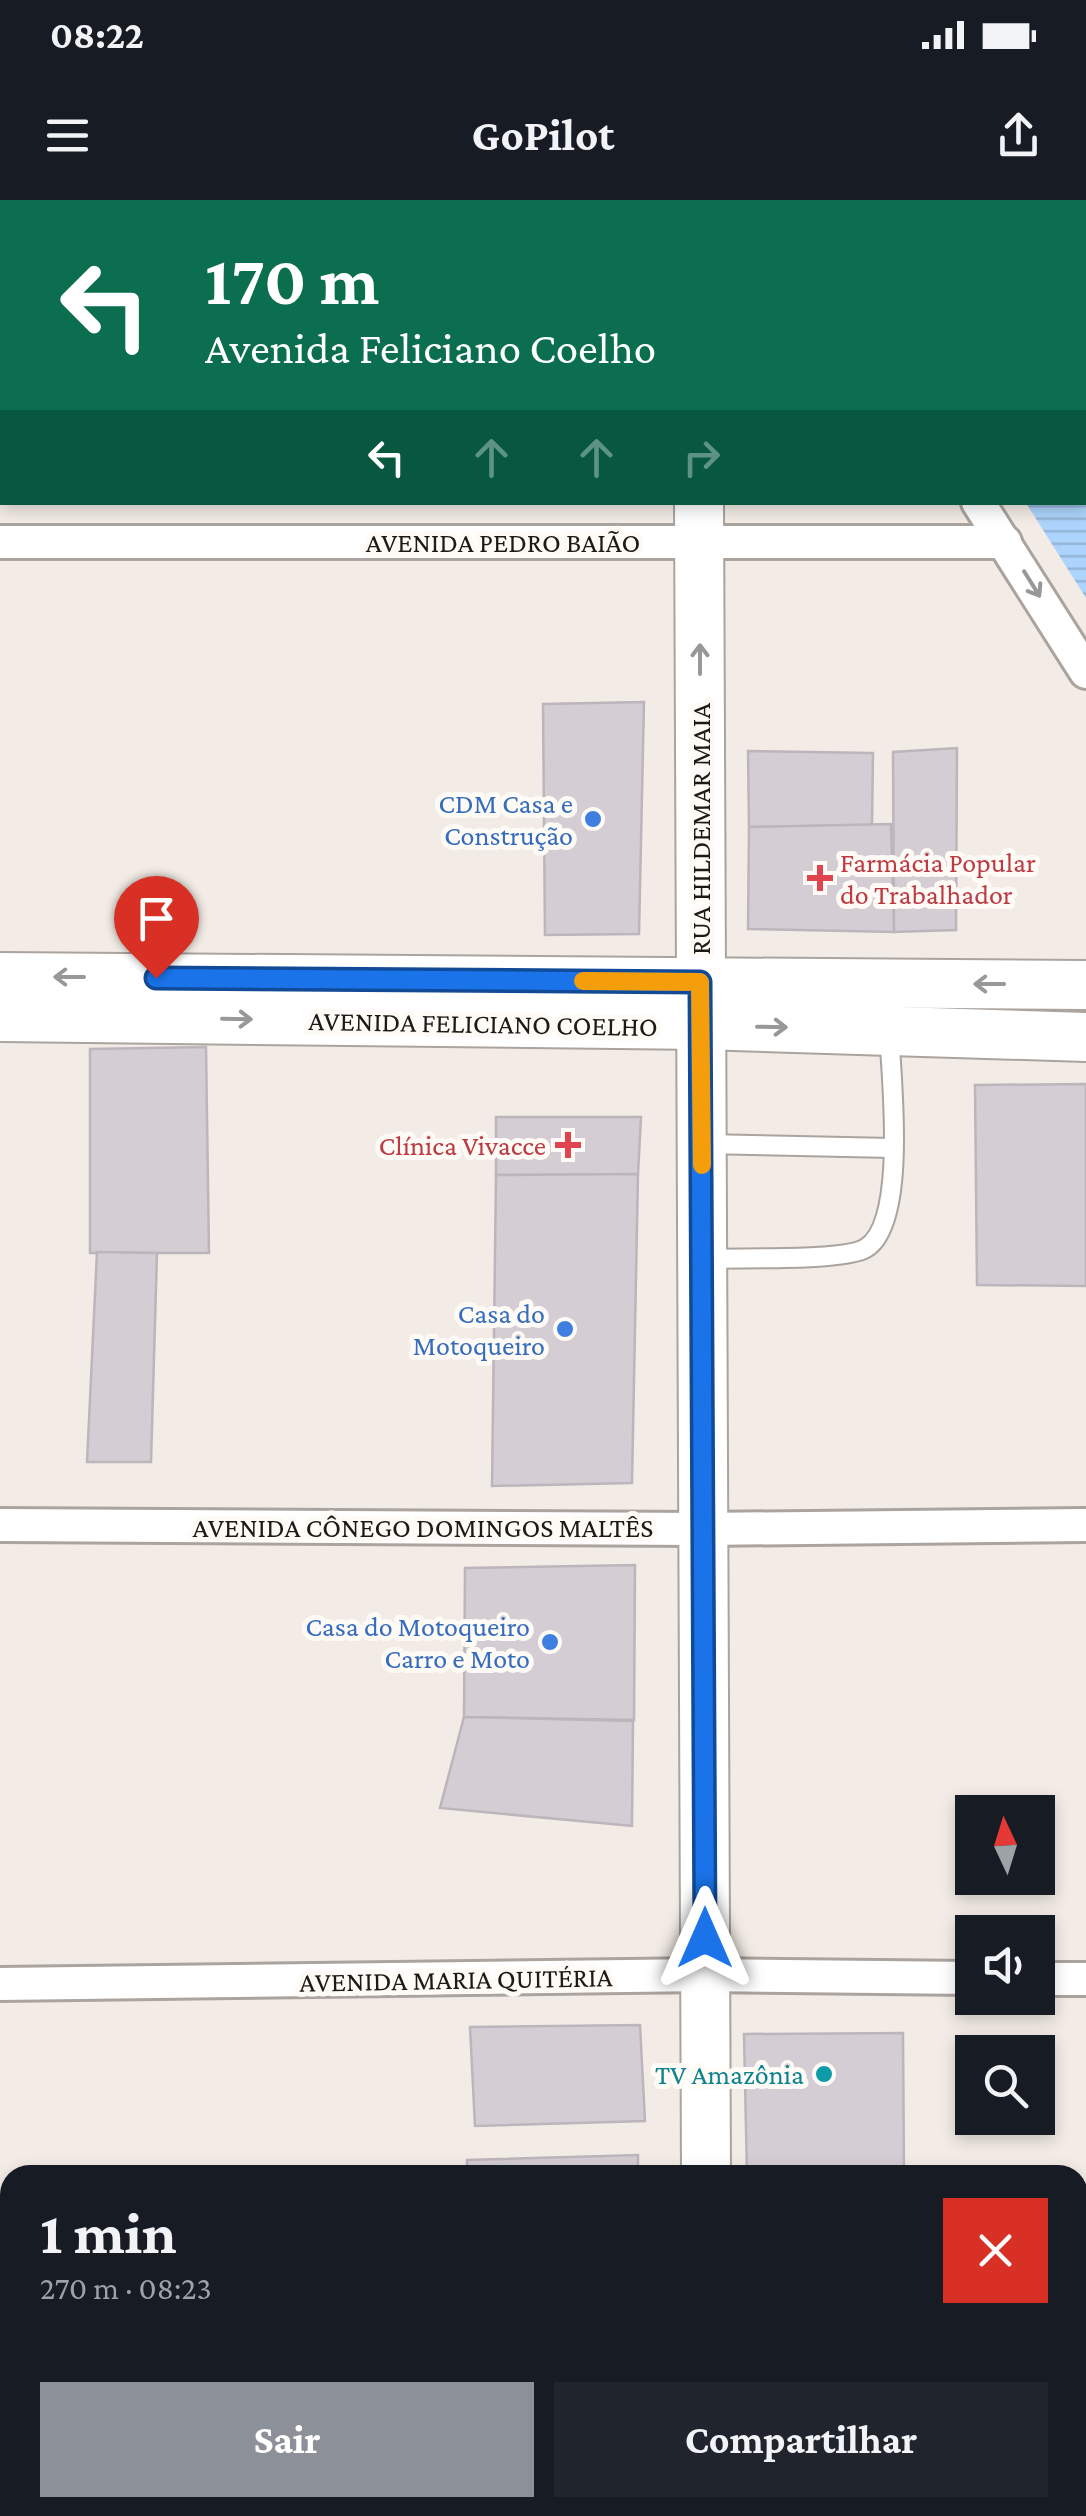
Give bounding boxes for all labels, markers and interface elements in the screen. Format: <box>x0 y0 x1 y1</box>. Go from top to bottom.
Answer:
text: 08:22 <box>50 14 144 56</box>
icon: menu <box>40 108 95 163</box>
icon: share <box>991 108 1046 163</box>
text: GoPilot <box>471 110 615 160</box>
icon: left <box>40 240 170 370</box>
text: 170 m <box>205 241 379 319</box>
text: Avenida Feliciano Coelho <box>205 323 656 373</box>
icon: left <box>359 430 414 485</box>
icon: ahead <box>464 430 519 485</box>
icon: ahead <box>569 430 624 485</box>
icon: right <box>674 430 729 485</box>
street label: AVENIDA PEDRO BAIÃO <box>366 527 640 558</box>
one-way arrow <box>1021 569 1042 598</box>
one-way arrow <box>690 644 710 676</box>
street label: RUA HILDEMAR MAIA <box>685 703 716 955</box>
place label: CDM Casa e Construção <box>438 788 573 851</box>
marker: CDM Casa e Construção <box>582 808 604 830</box>
place label: Farmácia Popular do Trabalhador <box>840 847 1036 910</box>
marker: Farmácia Popular do Trabalhador <box>809 867 831 889</box>
pin <box>114 876 199 979</box>
icon: arrive <box>129 891 184 946</box>
one-way arrow <box>53 968 86 986</box>
one-way arrow <box>973 974 1006 994</box>
street label: AVENIDA FELICIANO COELHO <box>308 1005 658 1042</box>
one-way arrow <box>221 1010 253 1029</box>
one-way arrow <box>756 1018 788 1037</box>
place label: Clínica Vivacce <box>379 1130 546 1161</box>
marker: Clínica Vivacce <box>555 1132 581 1158</box>
place label: Casa do Motoqueiro <box>413 1298 545 1361</box>
marker: Casa do Motoqueiro <box>554 1318 576 1340</box>
street label: AVENIDA CÔNEGO DOMINGOS MALTÊS <box>193 1512 653 1543</box>
place label: Casa do Motoqueiro Carro e Moto <box>305 1611 530 1674</box>
marker: Casa do Motoqueiro Carro e Moto <box>539 1631 561 1653</box>
north arrow <box>955 1795 1055 1895</box>
map controls <box>955 1795 1055 2135</box>
position arrow <box>653 1886 757 1990</box>
button: sound <box>955 1915 1055 2015</box>
street label: AVENIDA MARIA QUITÉRIA <box>299 1961 613 1998</box>
button: search <box>955 2035 1055 2135</box>
place label: TV Amazônia <box>655 2059 804 2090</box>
marker: TV Amazônia <box>813 2063 835 2085</box>
button: close <box>943 2198 1048 2303</box>
text: 1 min <box>40 2199 177 2266</box>
text: 270 m · 08:23 <box>40 2270 212 2306</box>
button: Sair <box>40 2382 534 2497</box>
button: Compartilhar <box>554 2382 1048 2497</box>

